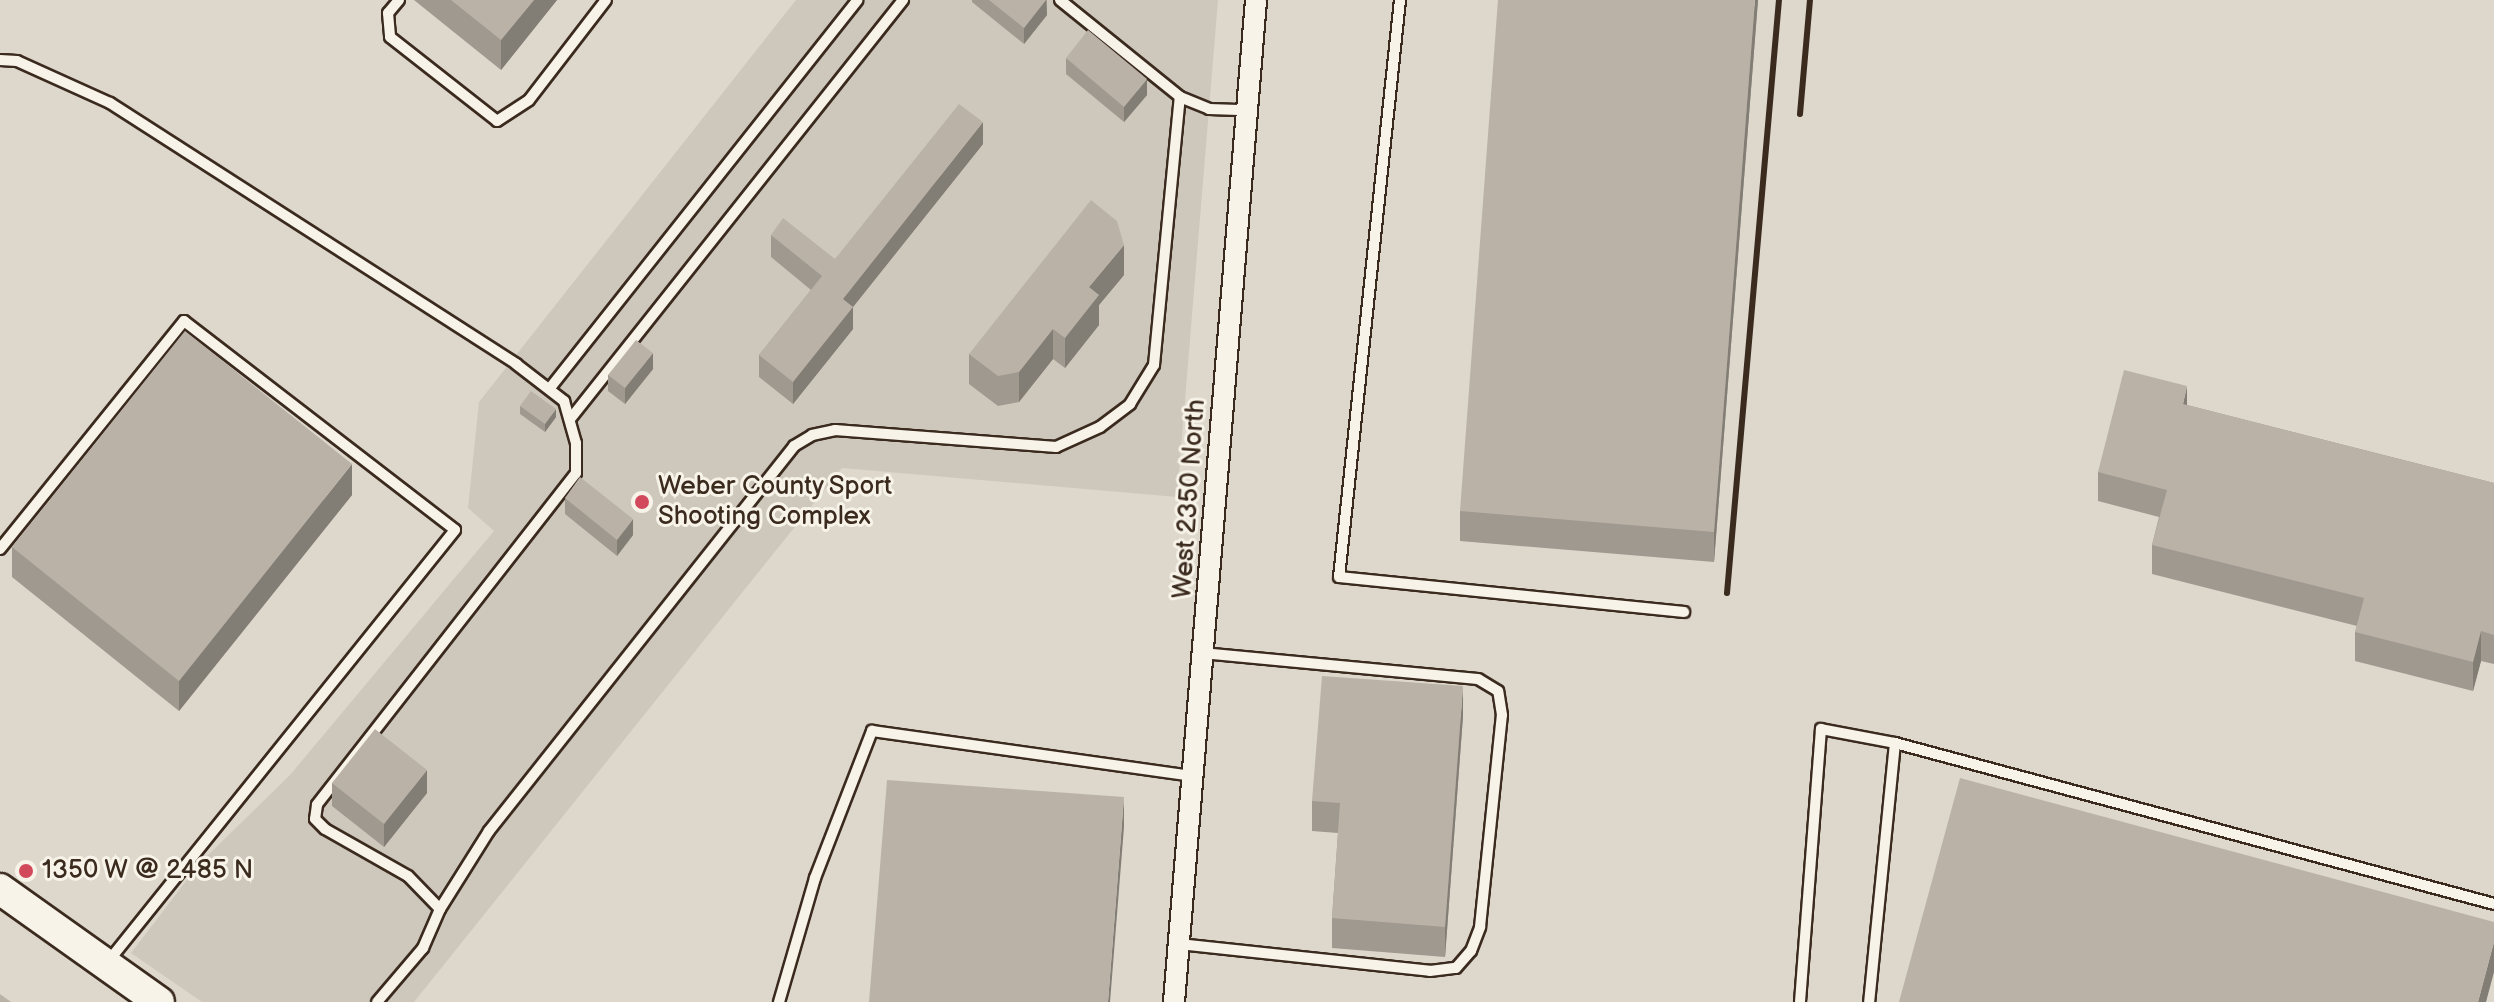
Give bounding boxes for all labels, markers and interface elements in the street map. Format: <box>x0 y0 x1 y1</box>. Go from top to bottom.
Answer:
street label: West 2350 North <box>1167 398 1213 600</box>
place label: Weber County Sport Shooting Complex <box>658 471 894 532</box>
marker: Weber County Sport Shooting Complex <box>633 493 651 511</box>
place label: 1350 W @ 2485 N <box>42 855 254 887</box>
marker: 1350 W @ 2485 N <box>17 862 35 880</box>

